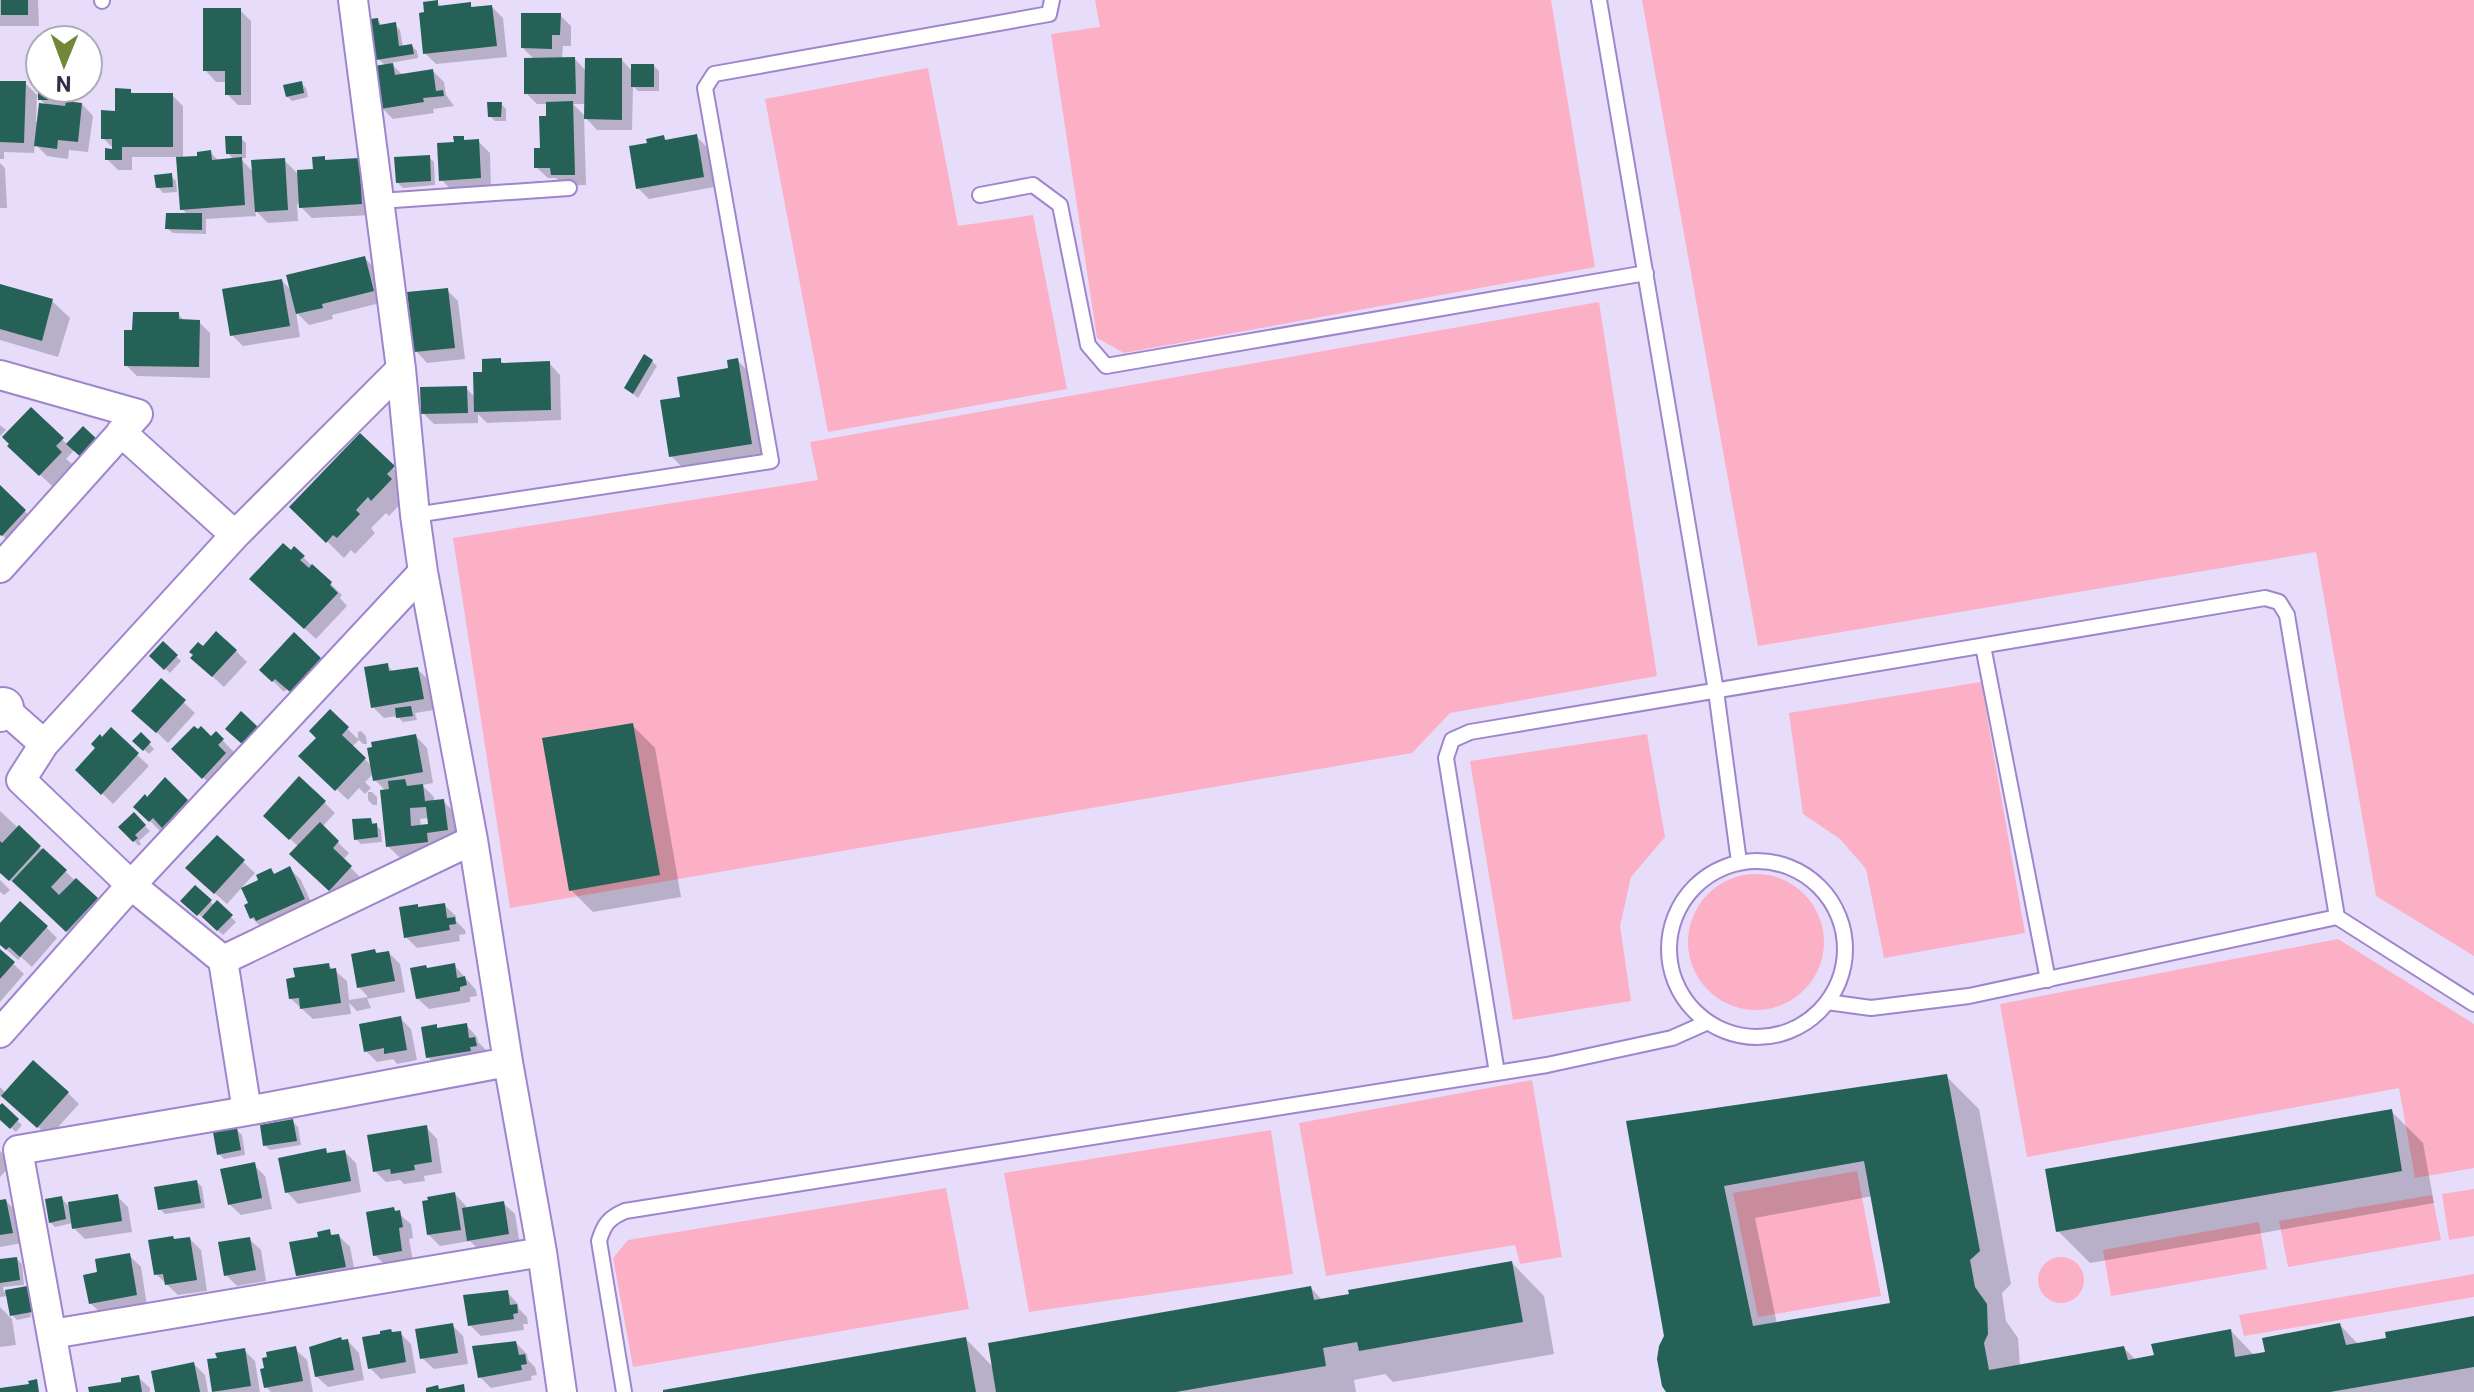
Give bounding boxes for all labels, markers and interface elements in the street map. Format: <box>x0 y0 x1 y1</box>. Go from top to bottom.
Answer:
north arrow <box>24 24 104 104</box>
text: N <box>56 71 72 96</box>

